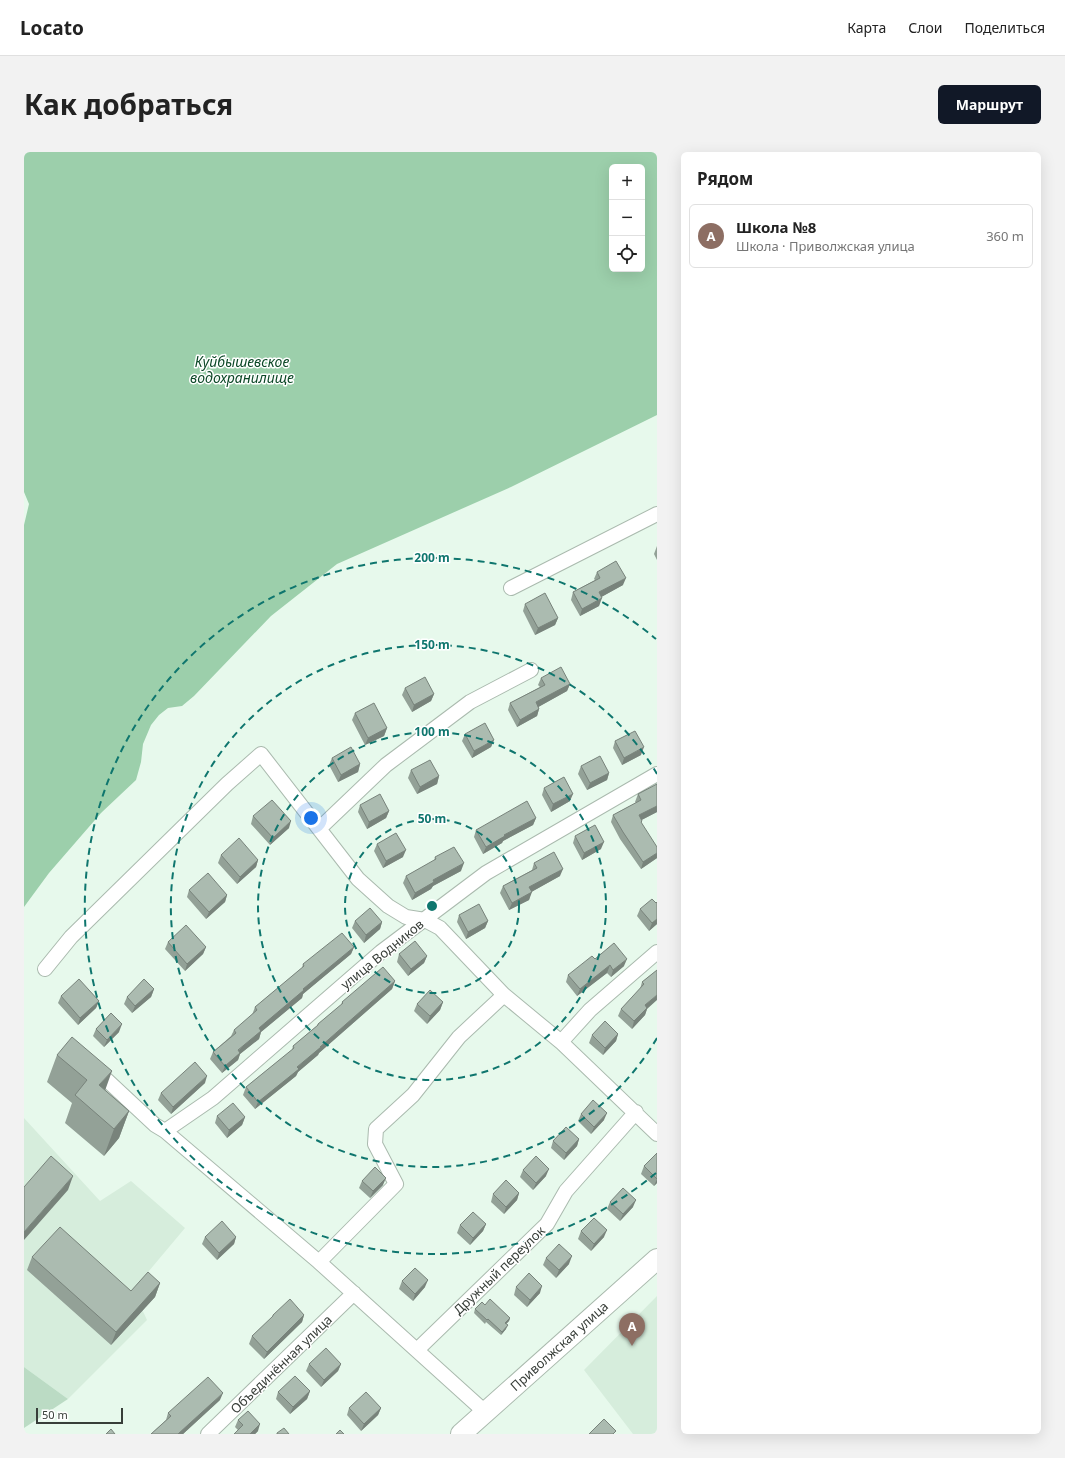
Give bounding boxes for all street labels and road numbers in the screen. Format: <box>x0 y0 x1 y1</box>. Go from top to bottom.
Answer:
street label: улица Водников <box>337 915 427 993</box>
street label: Дружный переулок <box>449 1222 549 1318</box>
street label: Приволжская улица <box>506 1297 612 1395</box>
street label: Объединённая улица <box>226 1311 336 1417</box>

